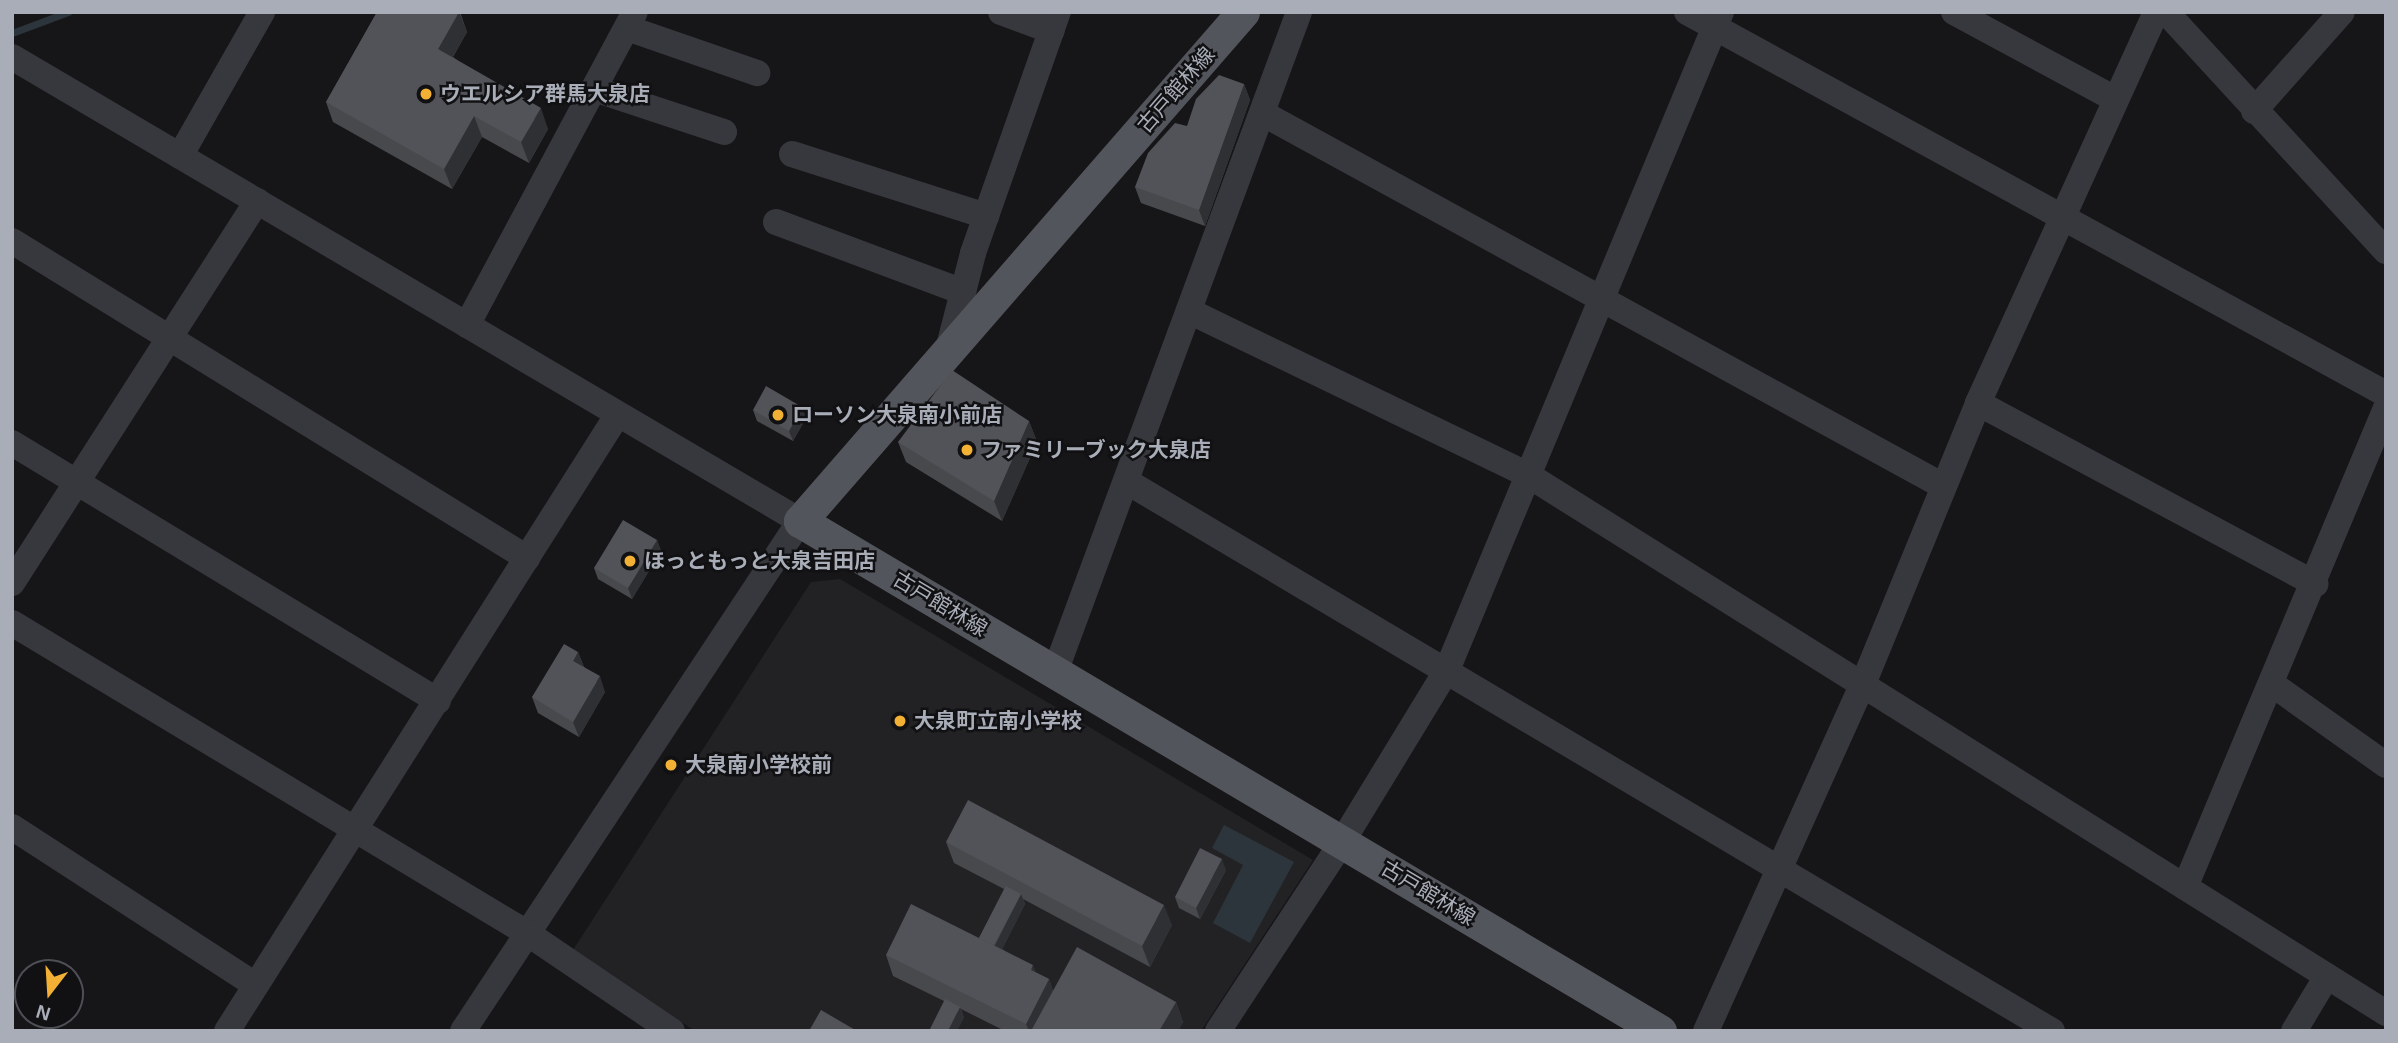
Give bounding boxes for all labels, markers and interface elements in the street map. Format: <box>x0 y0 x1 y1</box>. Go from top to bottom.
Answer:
street label: 古戸館林線 <box>1132 42 1220 138</box>
place label: ウエルシア群馬大泉店 <box>440 81 650 107</box>
marker: ウエルシア群馬大泉店 <box>418 86 434 102</box>
place label: ローソン大泉南小前店 <box>792 402 1002 428</box>
marker: ローソン大泉南小前店 <box>770 407 786 423</box>
place label: ファミリーブック大泉店 <box>981 437 1212 463</box>
marker: ファミリーブック大泉店 <box>959 442 975 458</box>
place label: ほっともっと大泉吉田店 <box>644 548 875 574</box>
marker: ほっともっと大泉吉田店 <box>622 553 638 569</box>
street label: 古戸館林線 <box>889 566 991 642</box>
place label: 大泉町立南小学校 <box>914 708 1082 734</box>
marker: 大泉町立南小学校 <box>892 713 908 729</box>
place label: 大泉南小学校前 <box>685 752 832 778</box>
marker: 大泉南小学校前 <box>663 757 679 773</box>
street label: 古戸館林線 <box>1377 855 1479 931</box>
north arrow <box>14 959 84 1029</box>
text: N <box>34 1001 53 1025</box>

